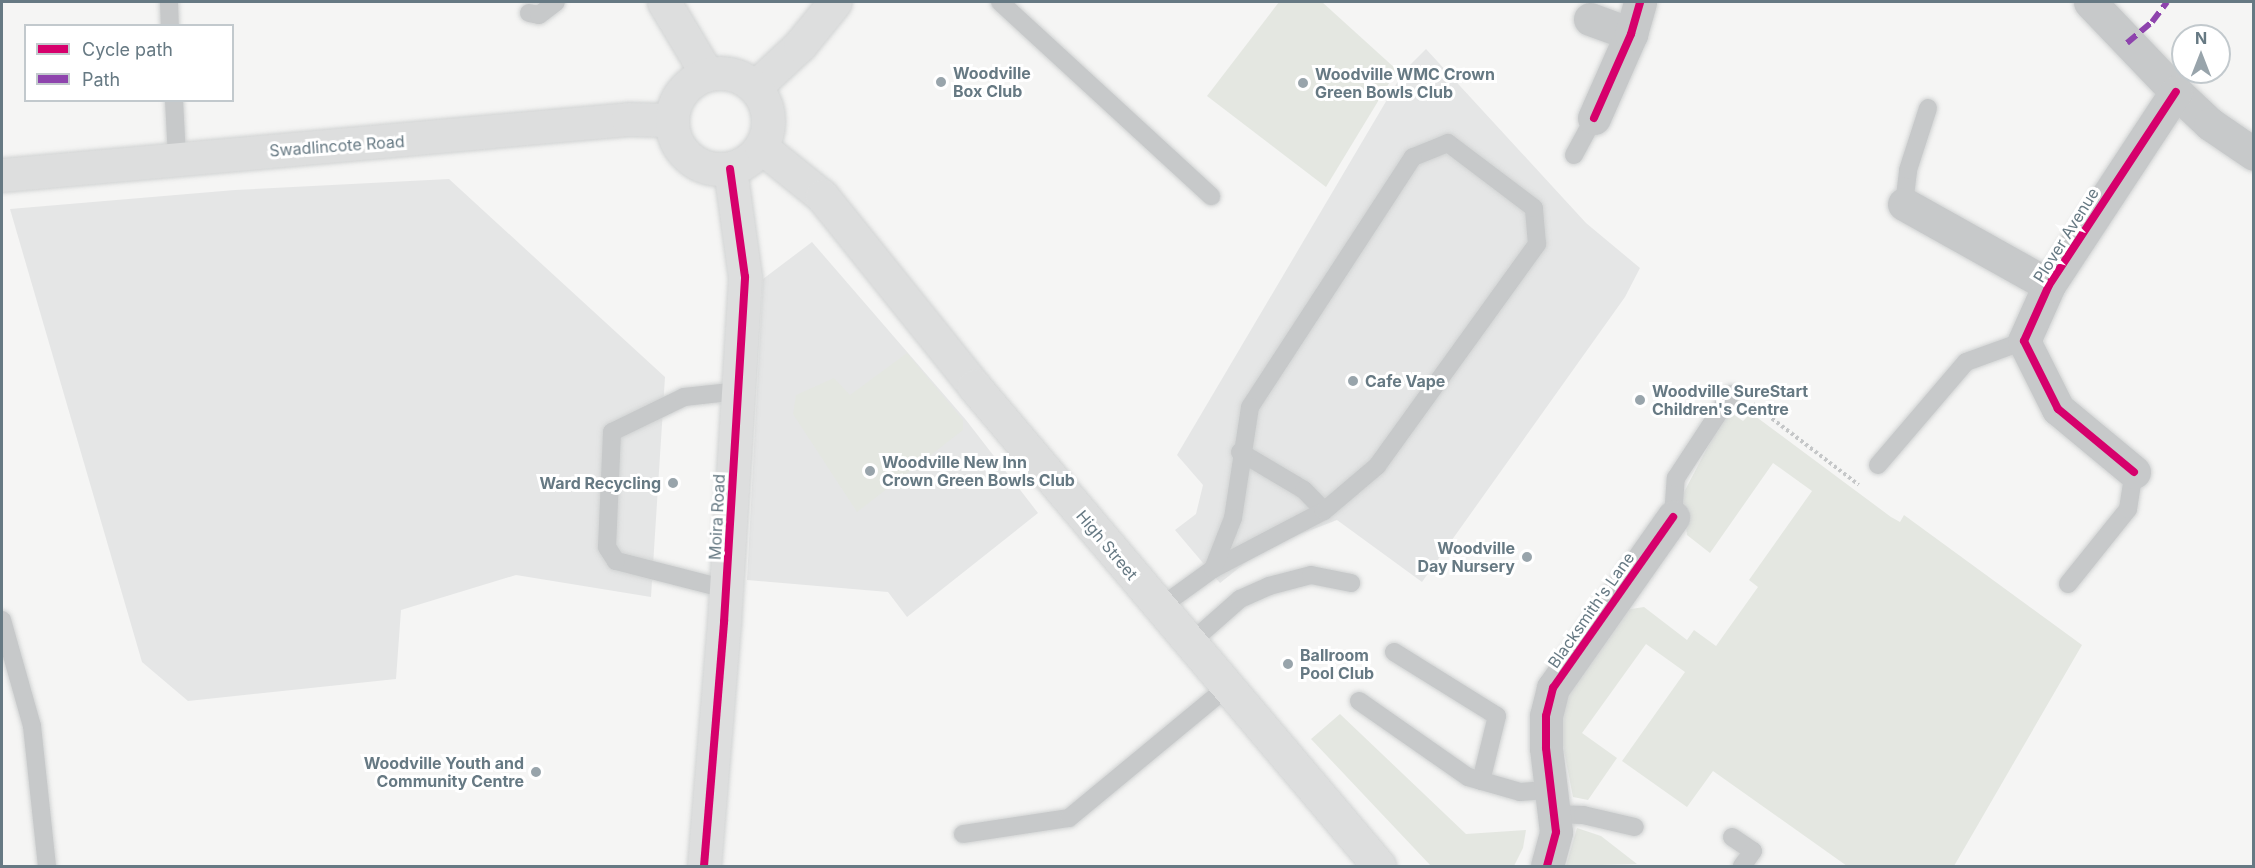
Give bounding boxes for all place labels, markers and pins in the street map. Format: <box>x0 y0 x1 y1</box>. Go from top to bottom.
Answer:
place label: Woodville Box Club <box>953 63 1031 101</box>
place label: Woodville WMC Crown Green Bowls Club <box>1315 64 1495 102</box>
marker: Woodville Box Club <box>934 75 948 89</box>
marker: Woodville WMC Crown Green Bowls Club <box>1296 76 1310 90</box>
place label: Cafe Vape <box>1365 371 1445 391</box>
marker: Cafe Vape <box>1346 374 1360 388</box>
place label: Woodville SureStart Children's Centre <box>1652 381 1808 419</box>
marker: Woodville SureStart Children's Centre <box>1633 393 1647 407</box>
place label: Woodville New Inn Crown Green Bowls Club <box>882 452 1075 490</box>
marker: Woodville New Inn Crown Green Bowls Club <box>863 464 877 478</box>
place label: Ward Recycling <box>540 473 661 493</box>
marker: Ward Recycling <box>666 476 680 490</box>
place label: Woodville Day Nursery <box>1417 538 1515 576</box>
marker: Woodville Day Nursery <box>1520 550 1534 564</box>
place label: Ballroom Pool Club <box>1300 645 1374 683</box>
marker: Ballroom Pool Club <box>1281 657 1295 671</box>
place label: Woodville Youth and Community Centre <box>364 753 524 791</box>
marker: Woodville Youth and Community Centre <box>529 765 543 779</box>

